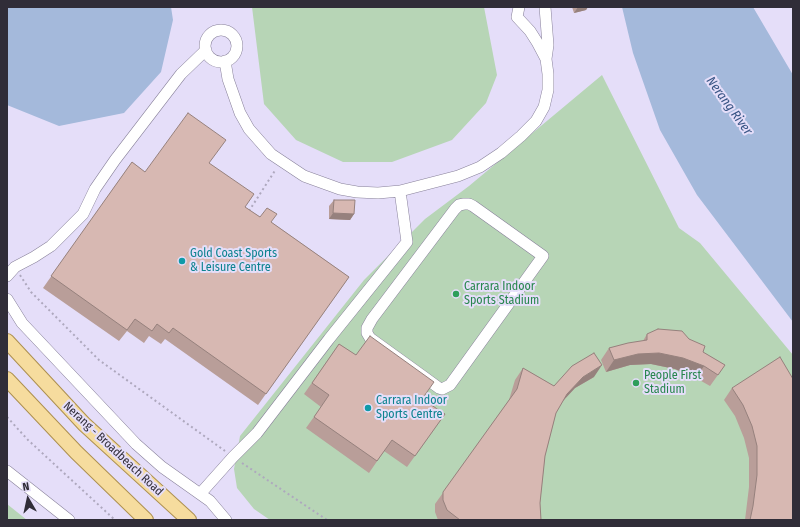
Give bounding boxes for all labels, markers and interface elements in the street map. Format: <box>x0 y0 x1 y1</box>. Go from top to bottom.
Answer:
water label: Nerang River <box>703 74 755 138</box>
place label: Gold Coast Sports & Leisure Centre <box>190 247 277 275</box>
marker: Gold Coast Sports & Leisure Centre <box>177 256 187 266</box>
place label: Carrara Indoor Sports Stadium <box>464 280 539 308</box>
marker: Carrara Indoor Sports Stadium <box>451 289 461 299</box>
place label: People First Stadium <box>644 369 701 397</box>
marker: People First Stadium <box>631 378 641 388</box>
place label: Carrara Indoor Sports Centre <box>376 394 447 422</box>
street label: Nerang - Broadbeach Road <box>60 399 166 499</box>
marker: Carrara Indoor Sports Centre <box>363 403 373 413</box>
north arrow <box>8 479 48 519</box>
text: N <box>22 480 30 494</box>

